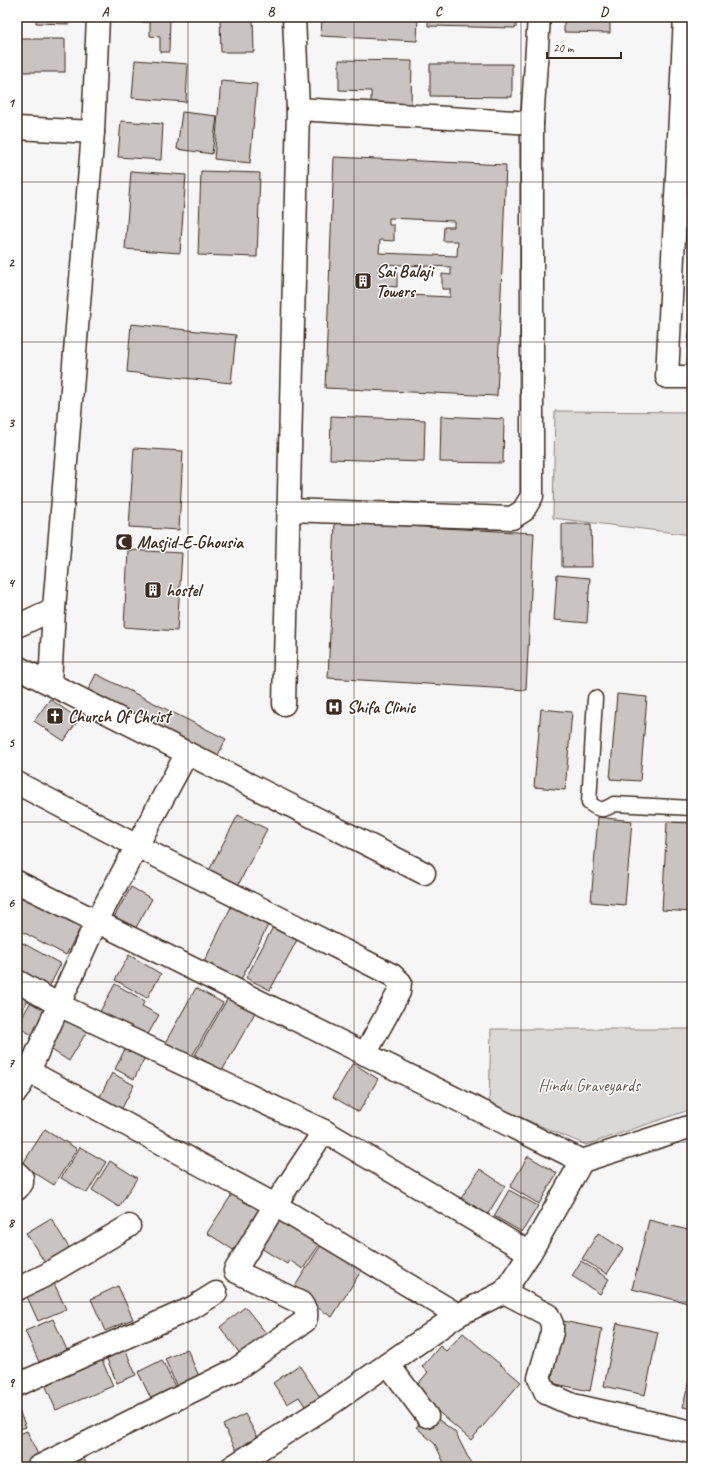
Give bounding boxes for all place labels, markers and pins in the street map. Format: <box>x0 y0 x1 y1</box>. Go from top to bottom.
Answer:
place label: Sai Balaji Towers <box>376 261 435 302</box>
building icon: Sai Balaji Towers <box>353 271 373 291</box>
mosque icon: Masjid-E-Ghousia <box>114 532 134 552</box>
place label: Masjid-E-Ghousia <box>137 532 244 553</box>
building icon: hostel <box>143 580 163 600</box>
place label: hostel <box>166 580 204 601</box>
hospital icon: Shifa Clinic <box>324 697 344 717</box>
place label: Shifa Clinic <box>347 697 416 718</box>
church icon: Church Of Christ <box>45 706 65 726</box>
place label: Church Of Christ <box>68 706 172 727</box>

